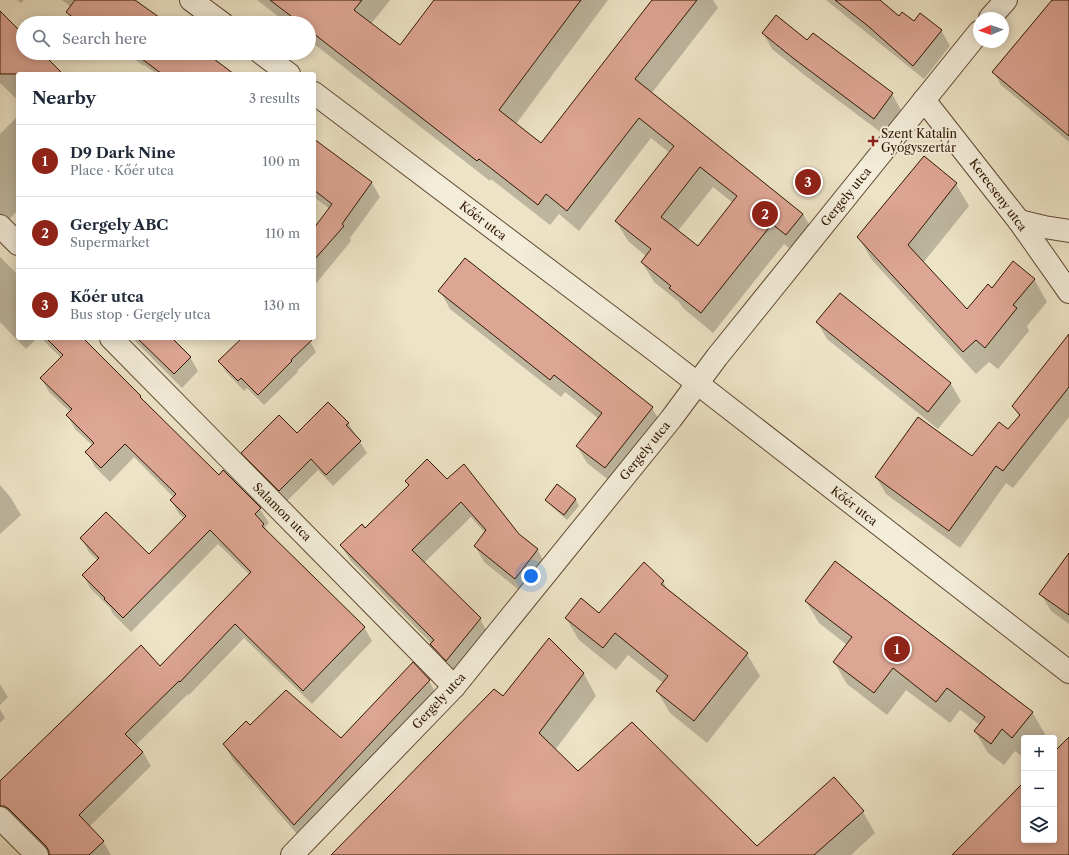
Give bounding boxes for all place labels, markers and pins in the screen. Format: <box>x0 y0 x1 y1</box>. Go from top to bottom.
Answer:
place label: Szent Katalin Gyógyszertár <box>881 126 957 155</box>
marker: Szent Katalin Gyógyszertár <box>868 136 878 146</box>
pin: 3 <box>795 167 821 197</box>
pin: 2 <box>752 199 778 229</box>
pin: 1 <box>884 634 910 664</box>

